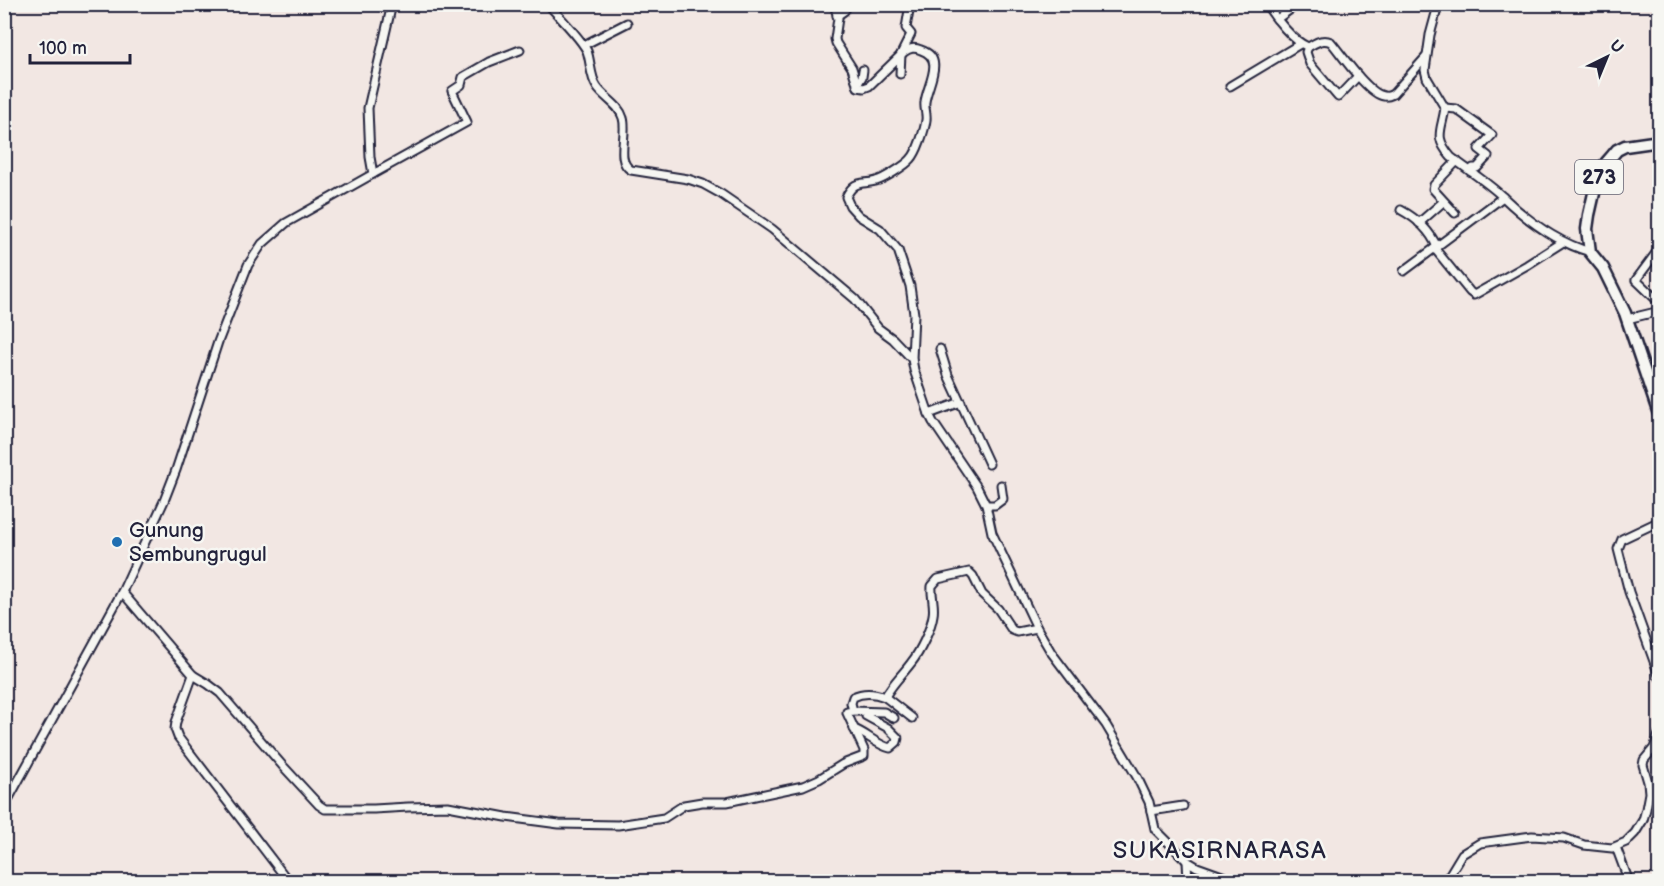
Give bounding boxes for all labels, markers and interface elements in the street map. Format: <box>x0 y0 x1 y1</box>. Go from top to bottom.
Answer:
scale bar <box>30 27 130 65</box>
north arrow <box>1577 27 1637 87</box>
text: U <box>1606 36 1627 58</box>
text: 100 m <box>39 38 87 59</box>
road number: 273 <box>1575 160 1623 194</box>
place label: Gunung Sembungrugul <box>129 518 267 567</box>
marker: Gunung Sembungrugul <box>110 535 124 549</box>
district label: SUKASIRNARASA <box>1113 836 1327 865</box>

